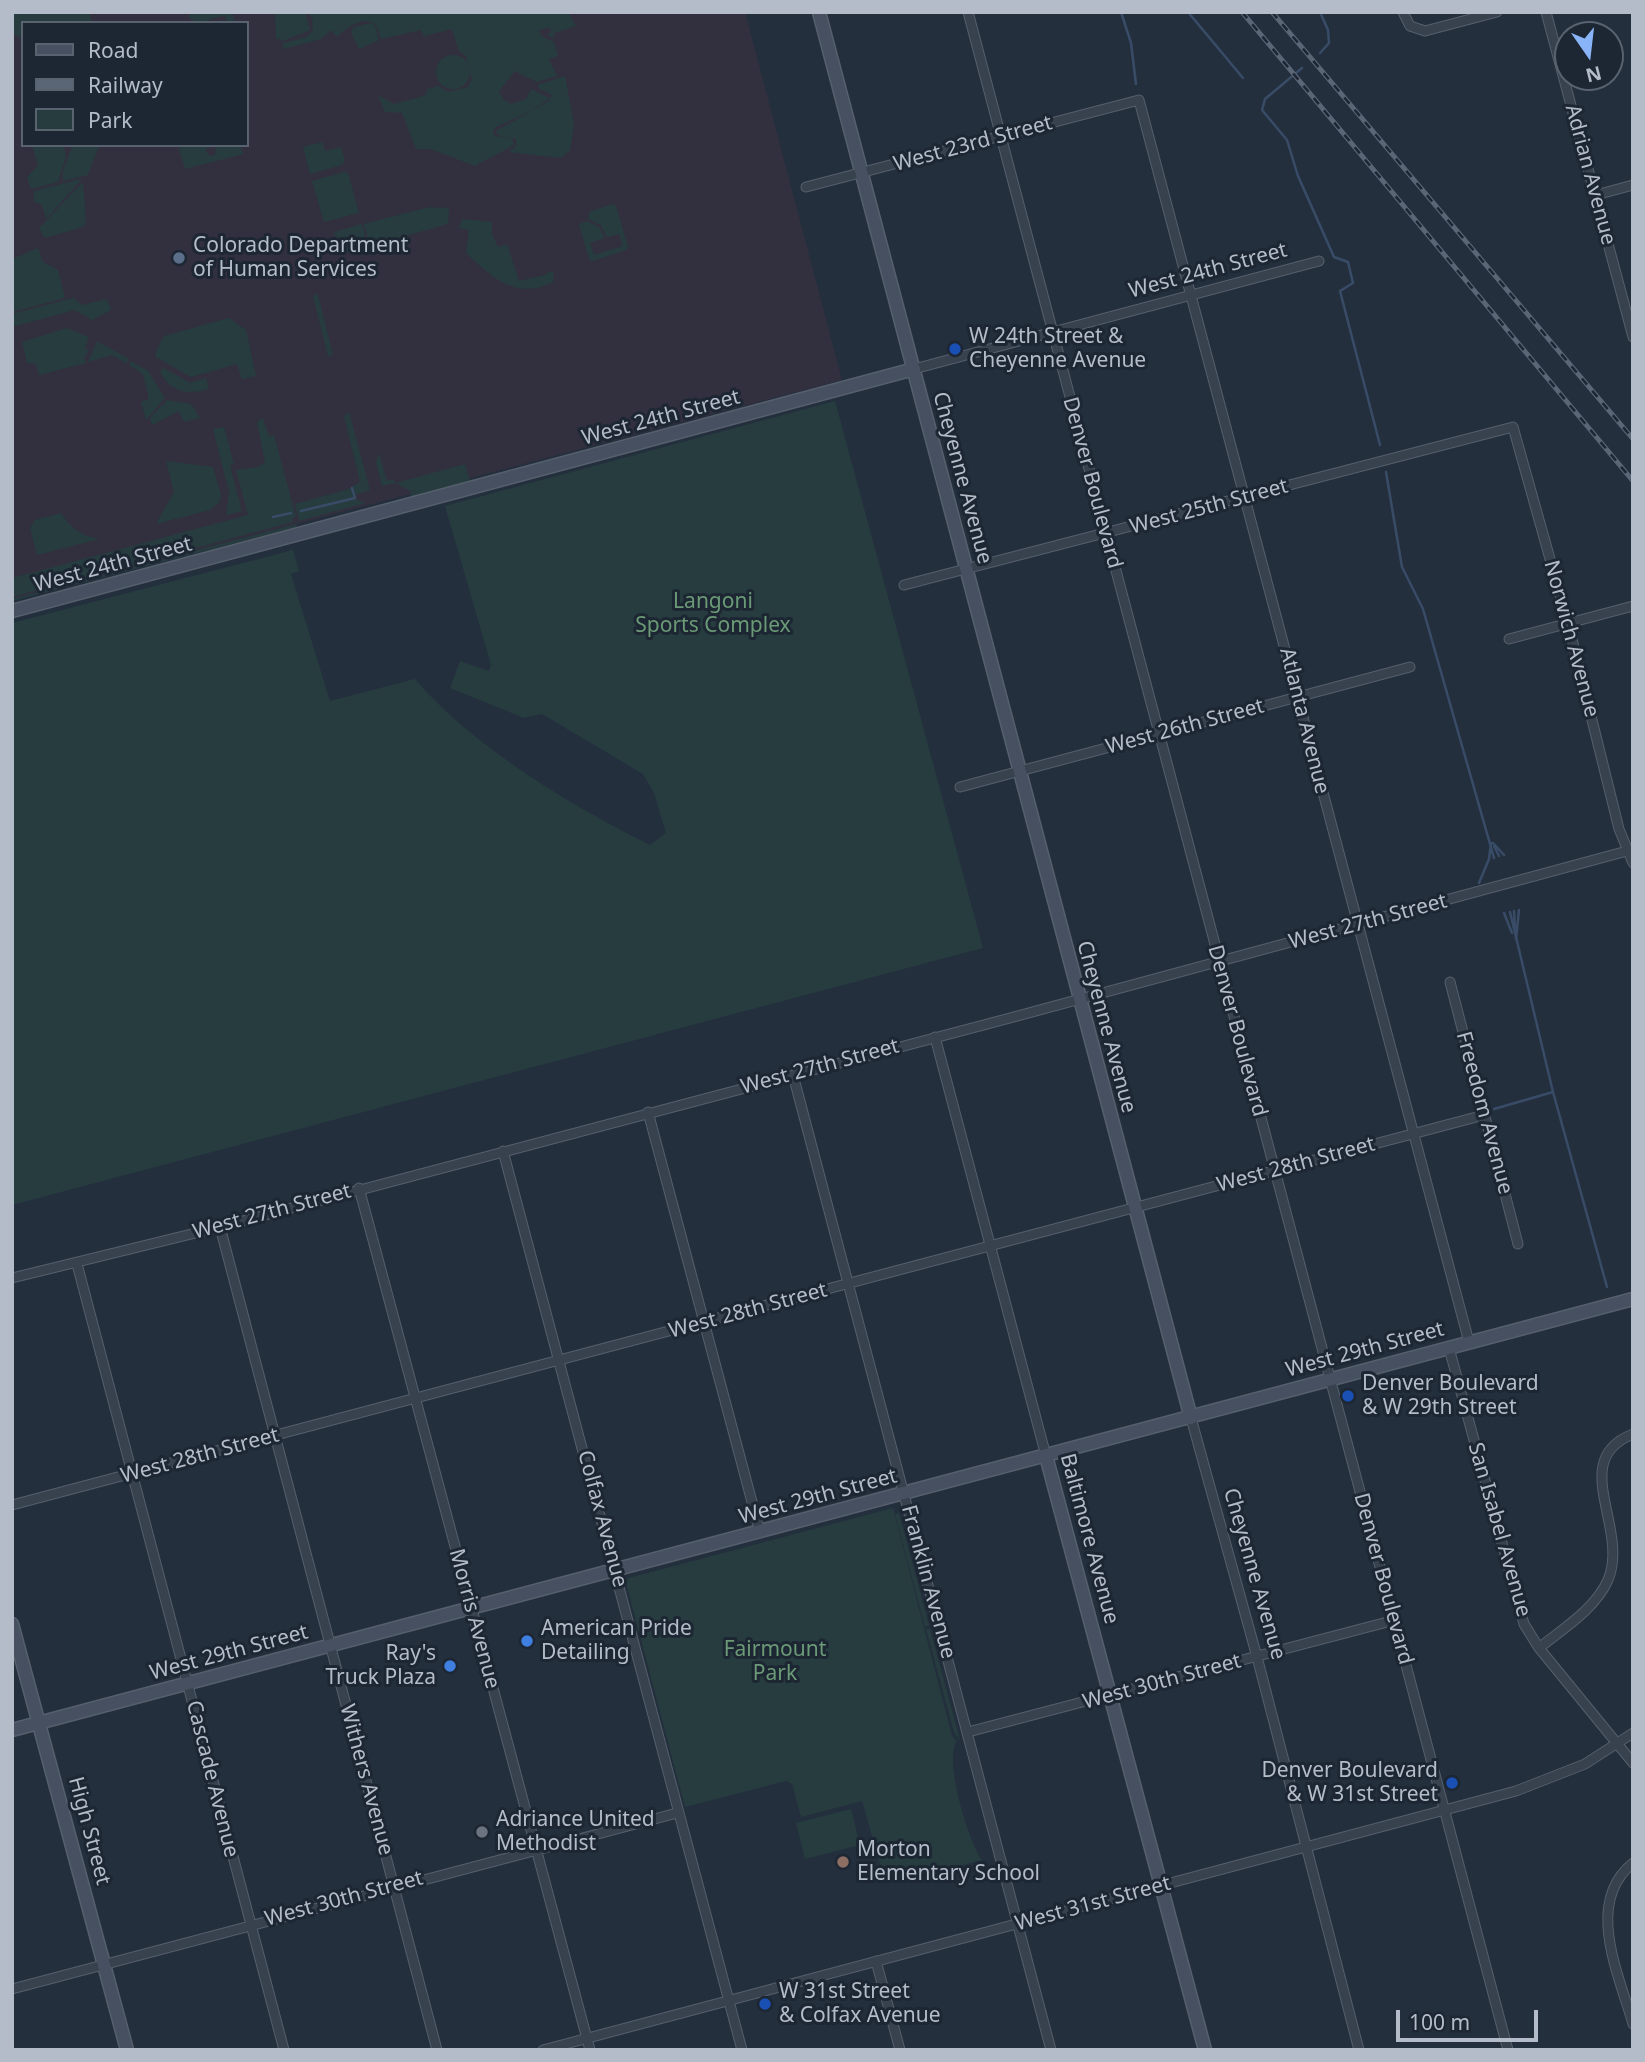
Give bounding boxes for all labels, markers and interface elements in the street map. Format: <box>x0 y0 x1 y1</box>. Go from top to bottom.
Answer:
legend <box>21 21 248 147</box>
north arrow <box>1554 21 1624 91</box>
text: Road <box>88 36 138 64</box>
text: N <box>1583 60 1604 89</box>
text: Railway <box>88 71 163 99</box>
street label: Adrian Avenue <box>1559 102 1621 248</box>
text: Park <box>88 106 132 134</box>
street label: West 23rd Street <box>891 111 1055 177</box>
place label: Colorado Department of Human Services <box>193 233 408 283</box>
street label: West 24th Street <box>1126 238 1290 304</box>
marker: Colorado Department of Human Services <box>171 250 187 266</box>
place label: W 24th Street & Cheyenne Avenue <box>969 324 1146 374</box>
marker: W 24th Street & Cheyenne Avenue <box>947 341 963 357</box>
street label: West 24th Street <box>579 385 743 451</box>
street label: Cheyenne Avenue <box>927 389 997 567</box>
street label: Denver Boulevard <box>1057 394 1127 572</box>
street label: West 25th Street <box>1127 474 1291 540</box>
street label: West 24th Street <box>31 532 195 598</box>
street label: Norwich Avenue <box>1538 558 1604 720</box>
park label: Langoni Sports Complex <box>635 589 791 639</box>
street label: Atlanta Avenue <box>1274 645 1334 797</box>
street label: West 26th Street <box>1103 694 1267 760</box>
street label: West 27th Street <box>1286 889 1450 955</box>
street label: Cheyenne Avenue <box>1071 938 1141 1116</box>
street label: Denver Boulevard <box>1202 942 1272 1120</box>
street label: Freedom Avenue <box>1450 1029 1518 1197</box>
street label: West 27th Street <box>738 1034 902 1100</box>
street label: West 28th Street <box>1214 1132 1378 1198</box>
street label: West 27th Street <box>190 1179 354 1245</box>
street label: West 28th Street <box>666 1278 830 1344</box>
street label: West 29th Street <box>1283 1317 1447 1383</box>
place label: Denver Boulevard & W 29th Street <box>1362 1371 1539 1421</box>
marker: Denver Boulevard & W 29th Street <box>1340 1388 1356 1404</box>
street label: West 28th Street <box>118 1423 282 1489</box>
street label: San Isabel Avenue <box>1462 1440 1536 1620</box>
street label: Colfax Avenue <box>572 1448 632 1590</box>
street label: Baltimore Avenue <box>1054 1451 1124 1627</box>
street label: West 29th Street <box>736 1464 900 1530</box>
street label: Cheyenne Avenue <box>1217 1485 1291 1663</box>
street label: Denver Boulevard <box>1348 1490 1418 1668</box>
street label: Franklin Avenue <box>895 1502 961 1662</box>
street label: Morris Avenue <box>443 1546 505 1692</box>
place label: American Pride Detailing <box>541 1616 692 1666</box>
street label: West 29th Street <box>147 1620 311 1686</box>
marker: American Pride Detailing <box>519 1633 535 1649</box>
park label: Fairmount Park <box>724 1637 826 1687</box>
place label: Ray's Truck Plaza <box>325 1641 436 1691</box>
street label: West 30th Street <box>1080 1649 1244 1715</box>
marker: Ray's Truck Plaza <box>442 1658 458 1674</box>
street label: Cascade Avenue <box>180 1698 244 1860</box>
street label: Withers Avenue <box>334 1702 398 1858</box>
place label: Denver Boulevard & W 31st Street <box>1261 1758 1438 1808</box>
street label: High Street <box>62 1774 116 1888</box>
marker: Denver Boulevard & W 31st Street <box>1444 1775 1460 1791</box>
place label: Adriance United Methodist <box>496 1807 655 1857</box>
marker: Adriance United Methodist <box>474 1824 490 1840</box>
place label: Morton Elementary School <box>857 1837 1040 1887</box>
marker: Morton Elementary School <box>835 1854 851 1870</box>
street label: West 30th Street <box>262 1866 426 1932</box>
street label: West 31st Street <box>1013 1871 1173 1937</box>
place label: W 31st Street & Colfax Avenue <box>779 1979 941 2029</box>
marker: W 31st Street & Colfax Avenue <box>757 1996 773 2012</box>
scale bar <box>1400 1996 1542 2040</box>
text: 100 m <box>1409 2008 1470 2036</box>

